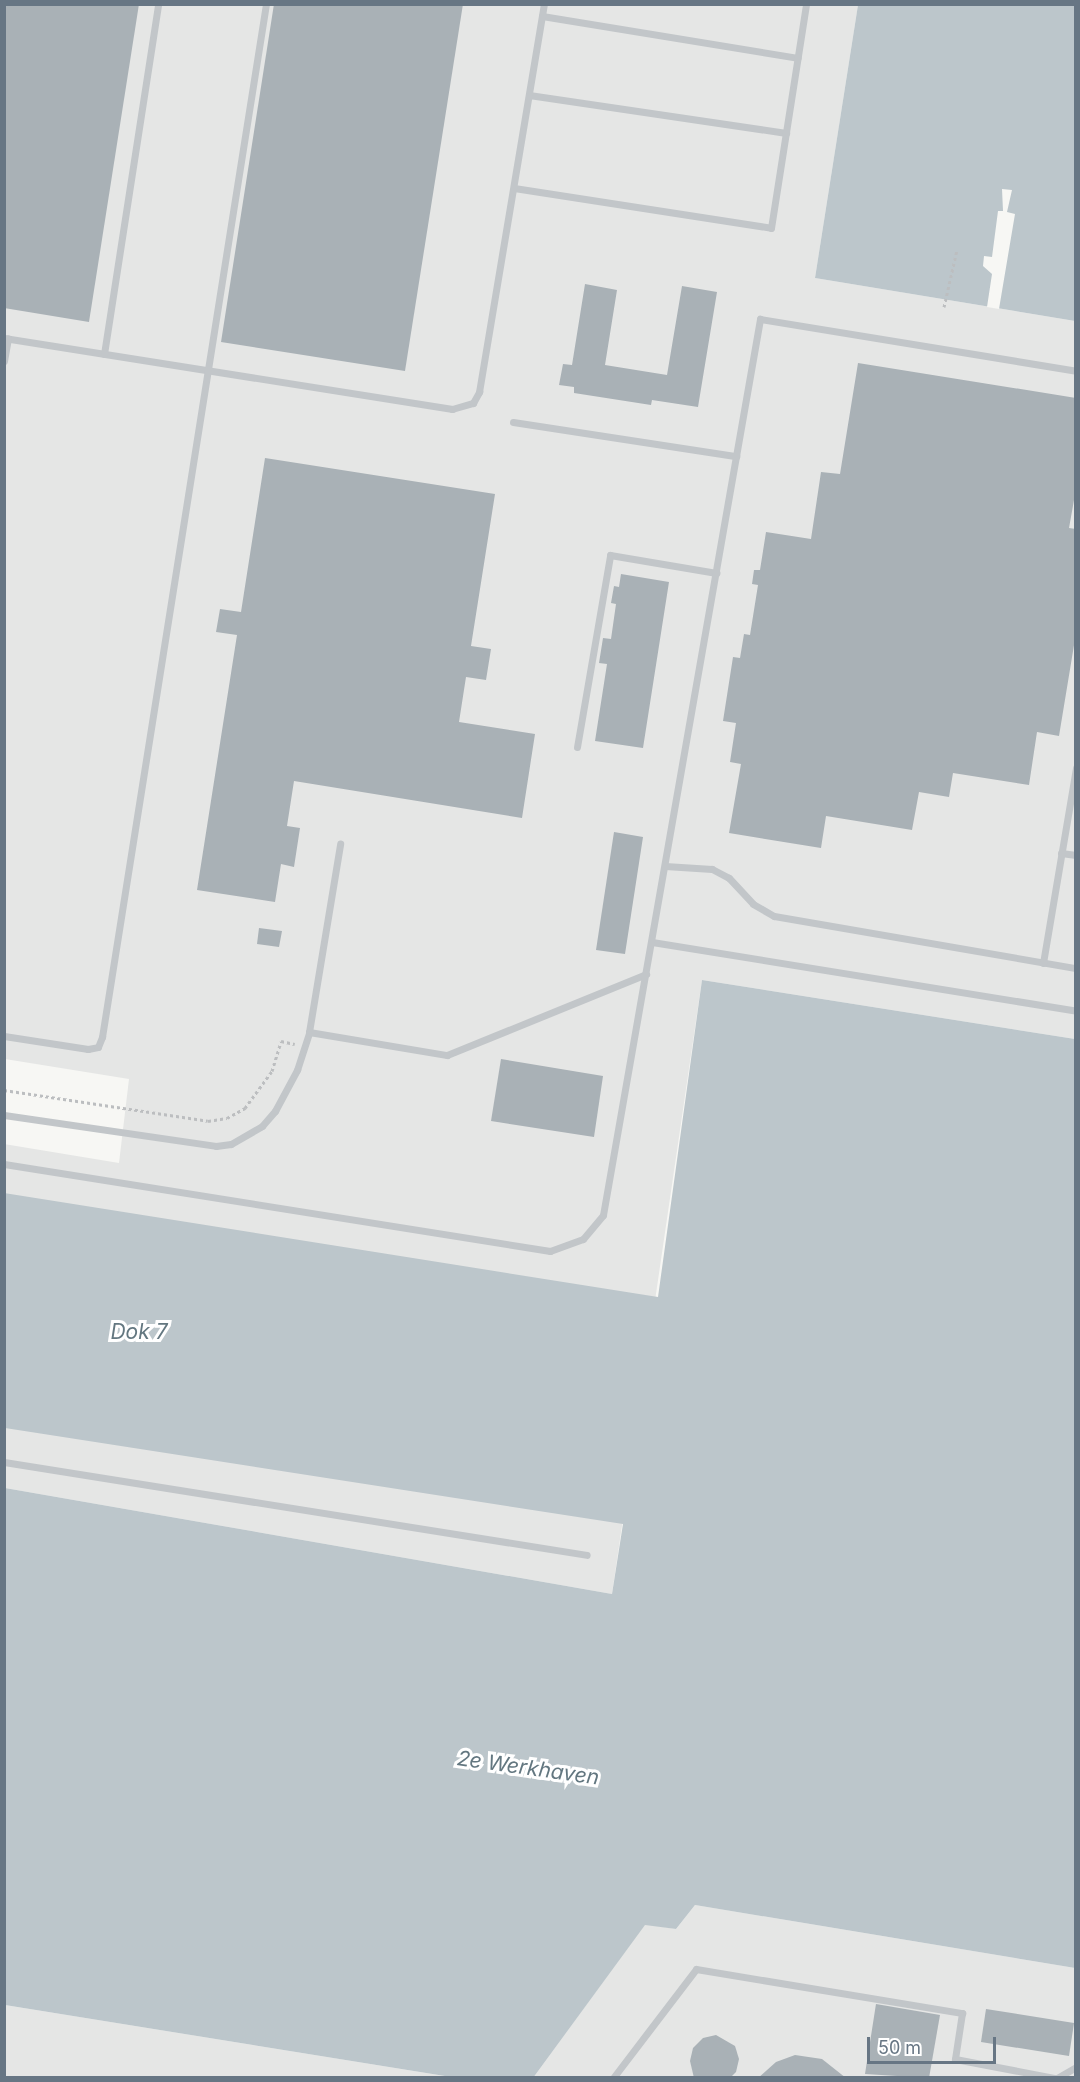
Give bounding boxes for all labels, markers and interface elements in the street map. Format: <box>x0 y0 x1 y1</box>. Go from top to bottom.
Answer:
water label: Dok 7 <box>110 1319 168 1345</box>
water label: 2e Werkhaven <box>455 1746 601 1790</box>
scale bar <box>870 2025 999 2063</box>
text: 50 m <box>878 2037 921 2058</box>

